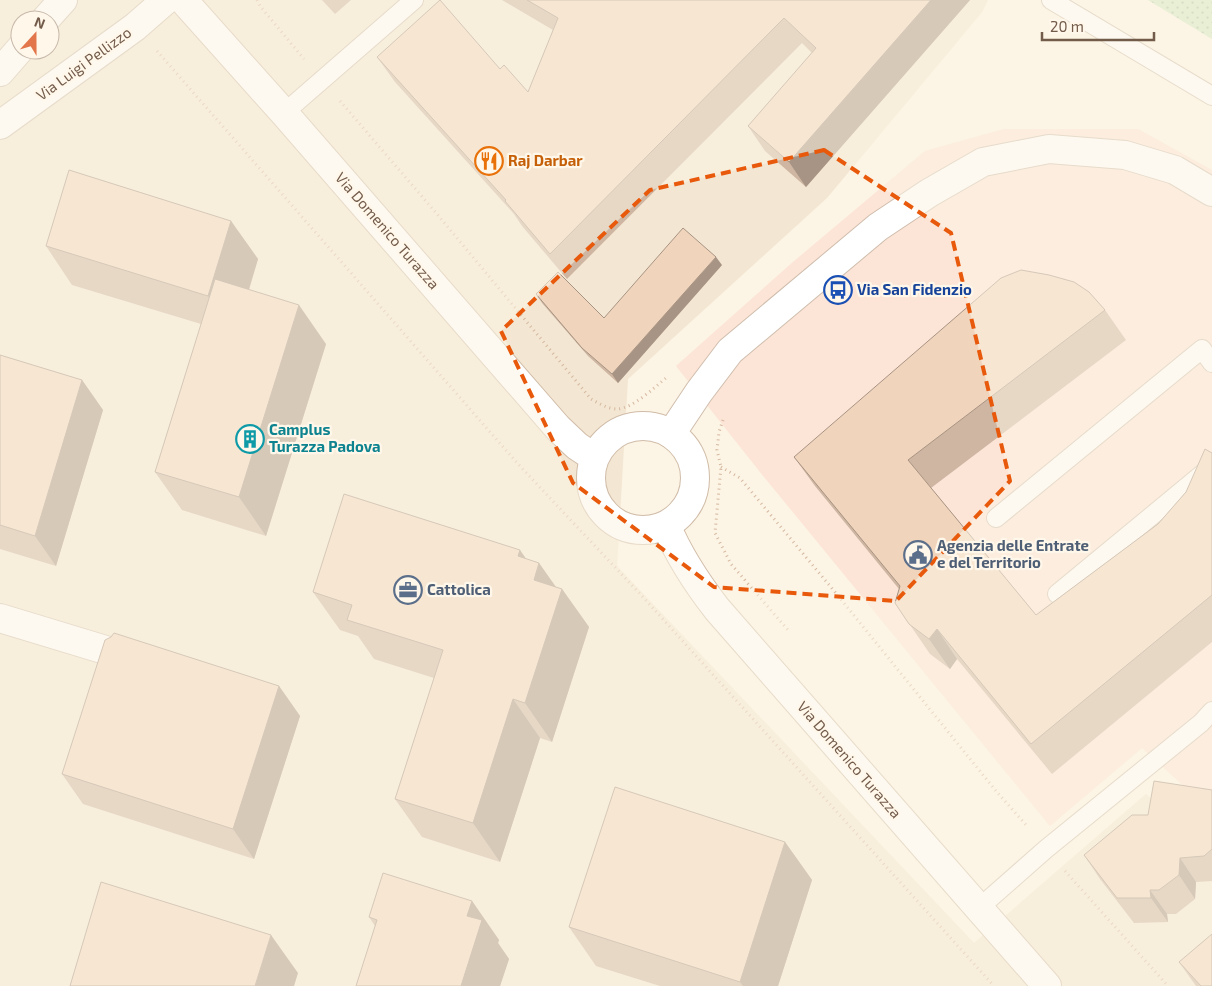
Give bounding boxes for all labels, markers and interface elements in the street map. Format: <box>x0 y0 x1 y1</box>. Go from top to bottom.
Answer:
north arrow <box>10 10 60 60</box>
scale bar <box>1042 10 1154 42</box>
text: N <box>32 13 48 32</box>
text: 20 m <box>1050 17 1084 35</box>
street label: Via Luigi Pellizzo <box>32 23 134 104</box>
restaurant icon: Raj Darbar <box>474 146 504 176</box>
place label: Raj Darbar <box>508 151 583 169</box>
street label: Via Domenico Turazza <box>332 168 443 292</box>
bus stop icon: Via San Fidenzio <box>823 275 853 305</box>
place label: Via San Fidenzio <box>857 280 972 298</box>
place label: Camplus Turazza Padova <box>269 420 381 455</box>
building icon: Camplus Turazza Padova <box>235 424 265 454</box>
place label: Agenzia delle Entrate e del Territorio <box>937 536 1089 571</box>
public building icon: Agenzia delle Entrate e del Territorio <box>903 540 933 570</box>
office icon: Cattolica <box>393 575 423 605</box>
place label: Cattolica <box>427 580 491 598</box>
street label: Via Domenico Turazza <box>794 697 905 821</box>

